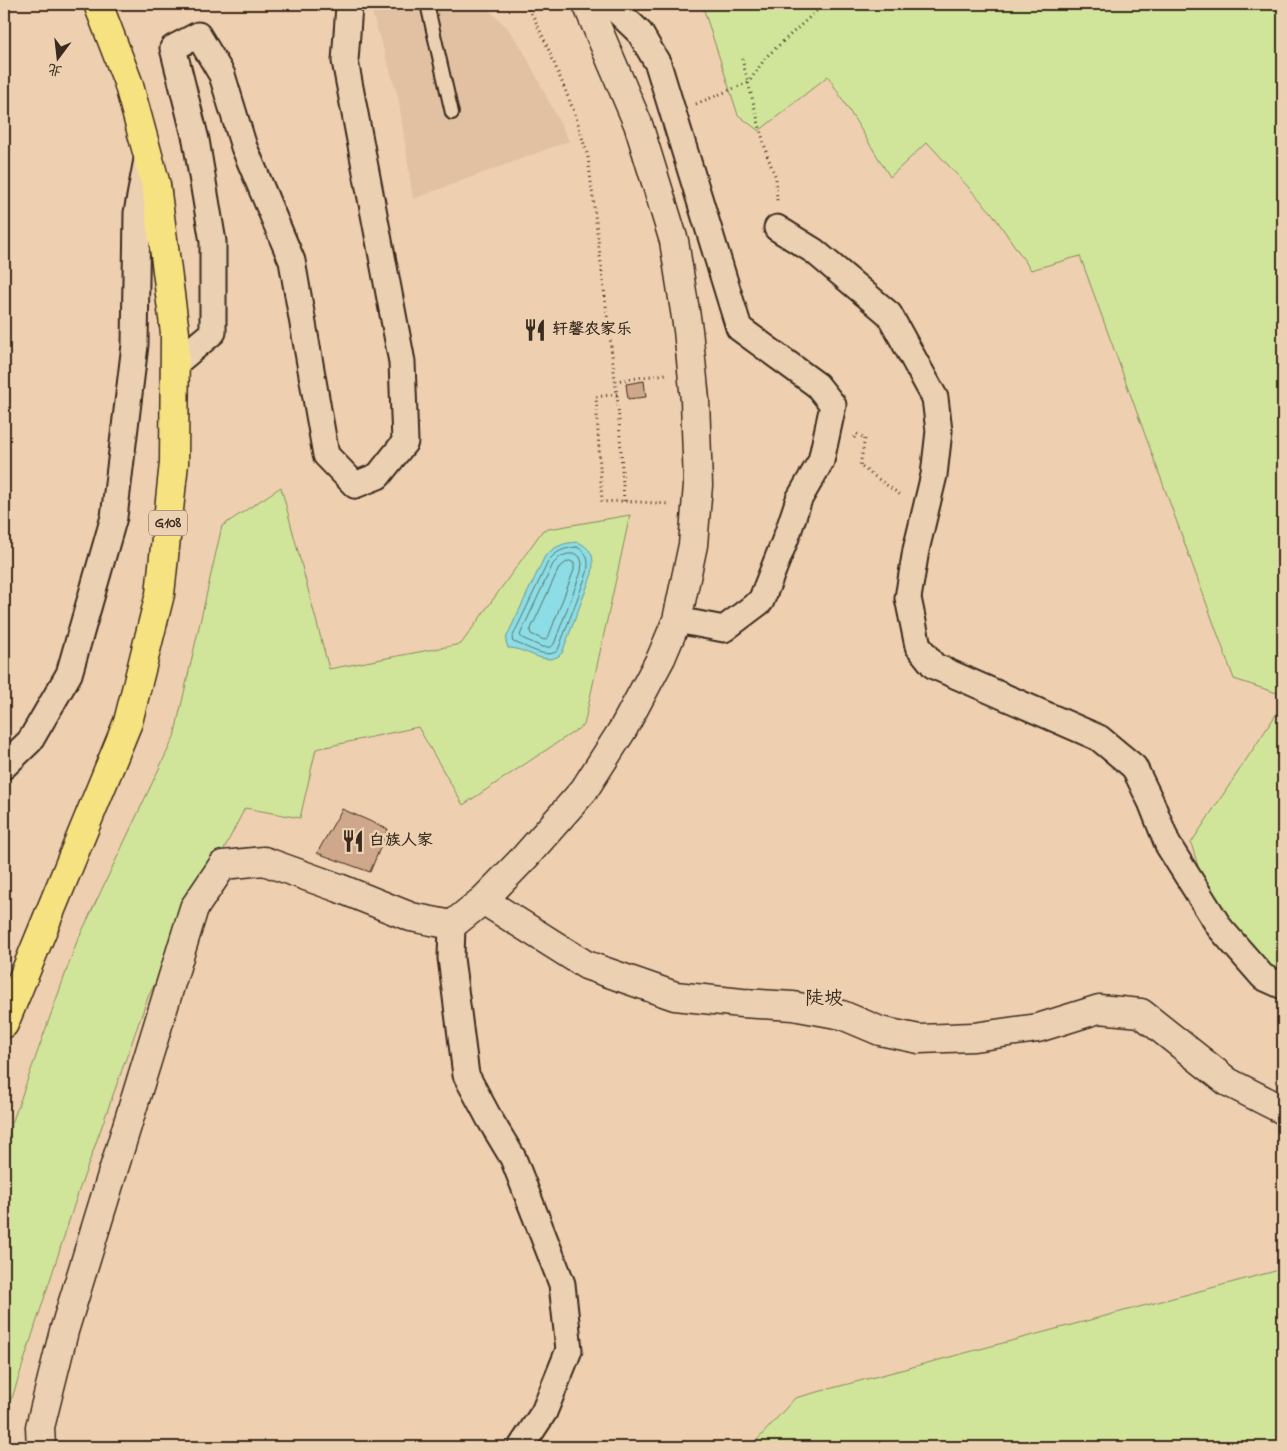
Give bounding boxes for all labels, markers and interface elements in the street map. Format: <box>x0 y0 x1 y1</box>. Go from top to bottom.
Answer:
north arrow <box>32 32 82 82</box>
text: 北 <box>46 57 65 81</box>
restaurant icon: 轩馨农家乐 <box>522 317 548 343</box>
place label: 轩馨农家乐 <box>552 318 632 342</box>
road number: G108 <box>149 510 187 536</box>
restaurant icon: 白族人家 <box>340 828 366 854</box>
place label: 白族人家 <box>369 829 433 853</box>
district label: 陡坡 <box>805 986 843 1013</box>

